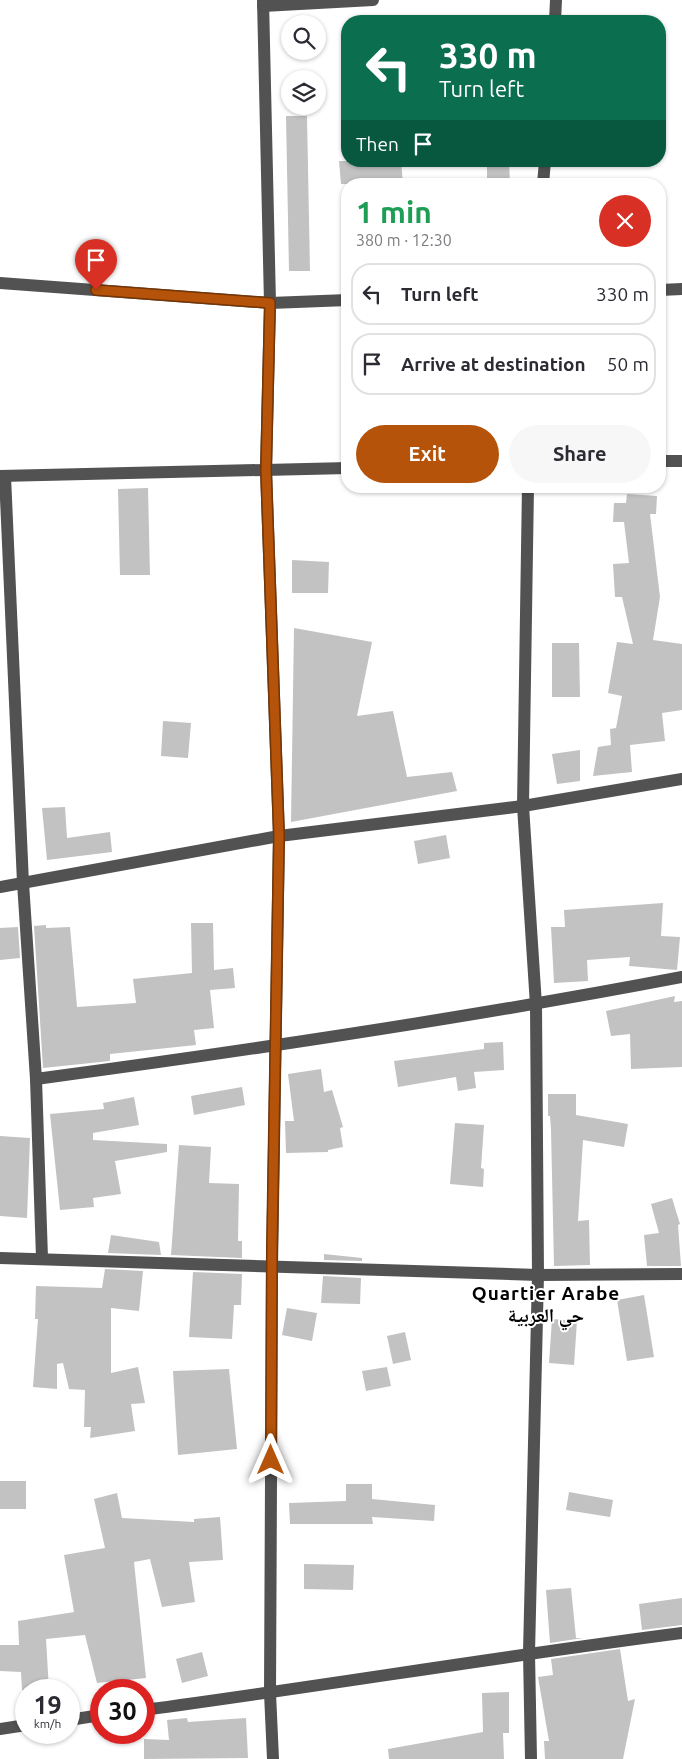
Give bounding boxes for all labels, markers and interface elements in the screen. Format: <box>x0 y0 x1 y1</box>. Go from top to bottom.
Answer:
map controls <box>281 15 326 115</box>
button: search <box>281 15 326 60</box>
icon: left <box>356 35 421 100</box>
text: 330 m <box>439 35 537 75</box>
button: layers <box>281 70 326 115</box>
text: Turn left <box>439 76 524 101</box>
icon: arrive <box>409 130 437 158</box>
text: Then <box>356 133 399 155</box>
text: 1 min <box>356 195 432 229</box>
button: close <box>599 195 651 247</box>
text: 380 m · 12:30 <box>356 231 452 249</box>
pin <box>75 239 117 290</box>
icon: arrive <box>82 246 110 274</box>
icon: left <box>358 280 386 308</box>
text: Turn left <box>401 283 479 305</box>
text: 330 m <box>596 283 649 305</box>
icon: arrive <box>358 350 386 378</box>
text: Arrive at destination <box>401 353 586 375</box>
text: 50 m <box>607 353 649 375</box>
button: Exit <box>356 425 499 483</box>
button: Share <box>509 425 651 483</box>
district label: Quartier Arabe حي العربية <box>472 1282 620 1331</box>
position arrow <box>244 1433 296 1485</box>
speed limit sign: 30 <box>90 1679 155 1744</box>
text: 19 <box>33 1691 62 1719</box>
text: km/h <box>34 1717 61 1730</box>

